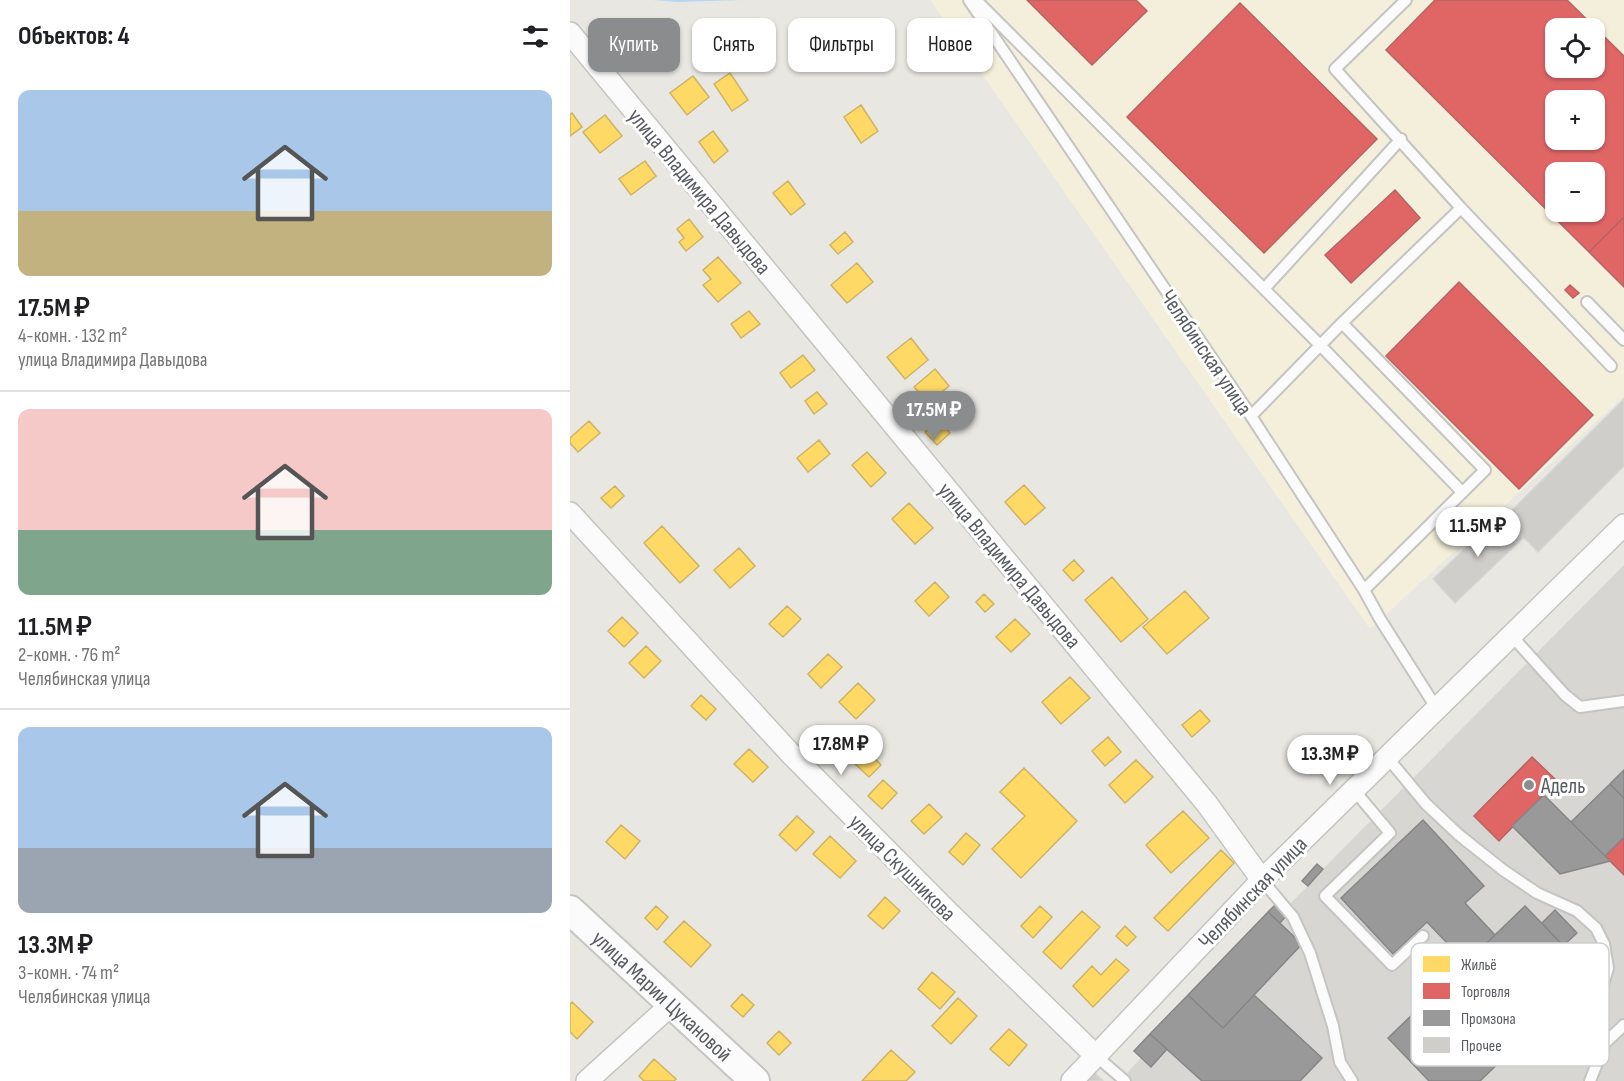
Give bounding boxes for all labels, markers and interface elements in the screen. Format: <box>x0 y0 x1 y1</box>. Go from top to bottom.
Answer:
chip: Купить <box>588 18 680 72</box>
chip: Снять <box>692 18 776 72</box>
chip: Фильтры <box>788 18 895 72</box>
chip: Новое <box>907 18 993 72</box>
map controls <box>1545 18 1605 222</box>
button: locate <box>1545 18 1605 78</box>
icon: filters <box>519 20 552 53</box>
text: Объектов: 4 <box>18 21 130 52</box>
button: + <box>1545 90 1605 150</box>
street label: улица Владимира Давыдова <box>622 103 776 280</box>
icon: home <box>231 129 339 237</box>
button: − <box>1545 162 1605 222</box>
street label: Челябинская улица <box>1154 285 1258 421</box>
text: 17.5M ₽ <box>18 293 90 324</box>
text: 4-комн. · 132 m² <box>18 324 127 348</box>
text: улица Владимира Давыдова <box>18 348 207 372</box>
pin: 17.5M ₽ <box>879 391 989 442</box>
text: 17.5M ₽ <box>906 398 962 422</box>
icon: home <box>231 448 339 556</box>
street label: улица Владимира Давыдова <box>932 477 1086 654</box>
pin: 11.5M ₽ <box>1423 507 1533 558</box>
text: 11.5M ₽ <box>1450 514 1506 538</box>
text: 11.5M ₽ <box>18 612 92 643</box>
text: 2-комн. · 76 m² <box>18 643 120 667</box>
text: Челябинская улица <box>18 667 150 691</box>
pin: 17.8M ₽ <box>786 725 896 776</box>
text: 17.8M ₽ <box>813 732 869 756</box>
pin: 13.3M ₽ <box>1275 735 1385 786</box>
text: 13.3M ₽ <box>1301 742 1359 766</box>
icon: home <box>231 766 339 874</box>
place label: Адель <box>1540 773 1585 800</box>
marker: Адель <box>1522 778 1536 792</box>
street label: улица Скушникова <box>843 809 961 927</box>
street label: Челябинская улица <box>1193 831 1313 955</box>
street label: улица Марии Цукановой <box>586 925 737 1068</box>
text: 13.3M ₽ <box>18 930 93 961</box>
legend <box>1411 943 1609 1066</box>
text: Жильё <box>1461 956 1497 975</box>
text: 3-комн. · 74 m² <box>18 961 119 985</box>
text: Торговля <box>1461 983 1510 1002</box>
text: Челябинская улица <box>18 985 150 1009</box>
text: Промзона <box>1461 1010 1516 1029</box>
text: Прочее <box>1461 1037 1502 1056</box>

